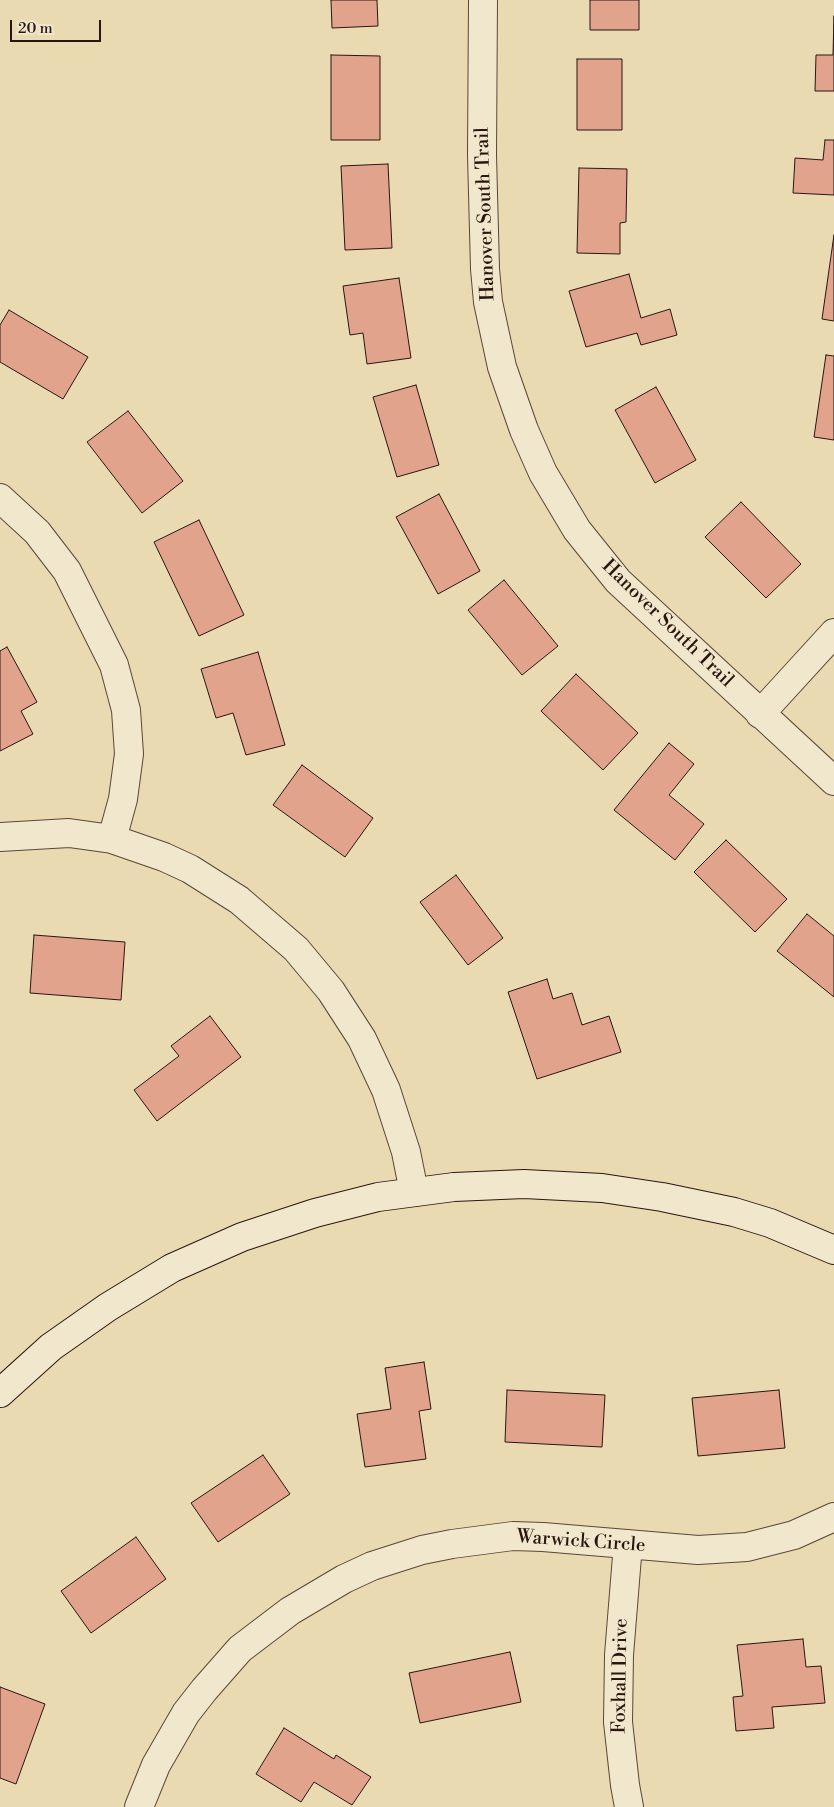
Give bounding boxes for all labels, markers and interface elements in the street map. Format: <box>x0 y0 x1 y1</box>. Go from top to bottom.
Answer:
scale bar <box>12 10 104 42</box>
text: 20 m <box>18 19 53 38</box>
street label: Hanover South Trail <box>472 127 500 301</box>
street label: Hanover South Trail <box>596 555 738 693</box>
street label: Warwick Circle <box>516 1526 646 1558</box>
street label: Foxhall Drive <box>609 1618 633 1734</box>

